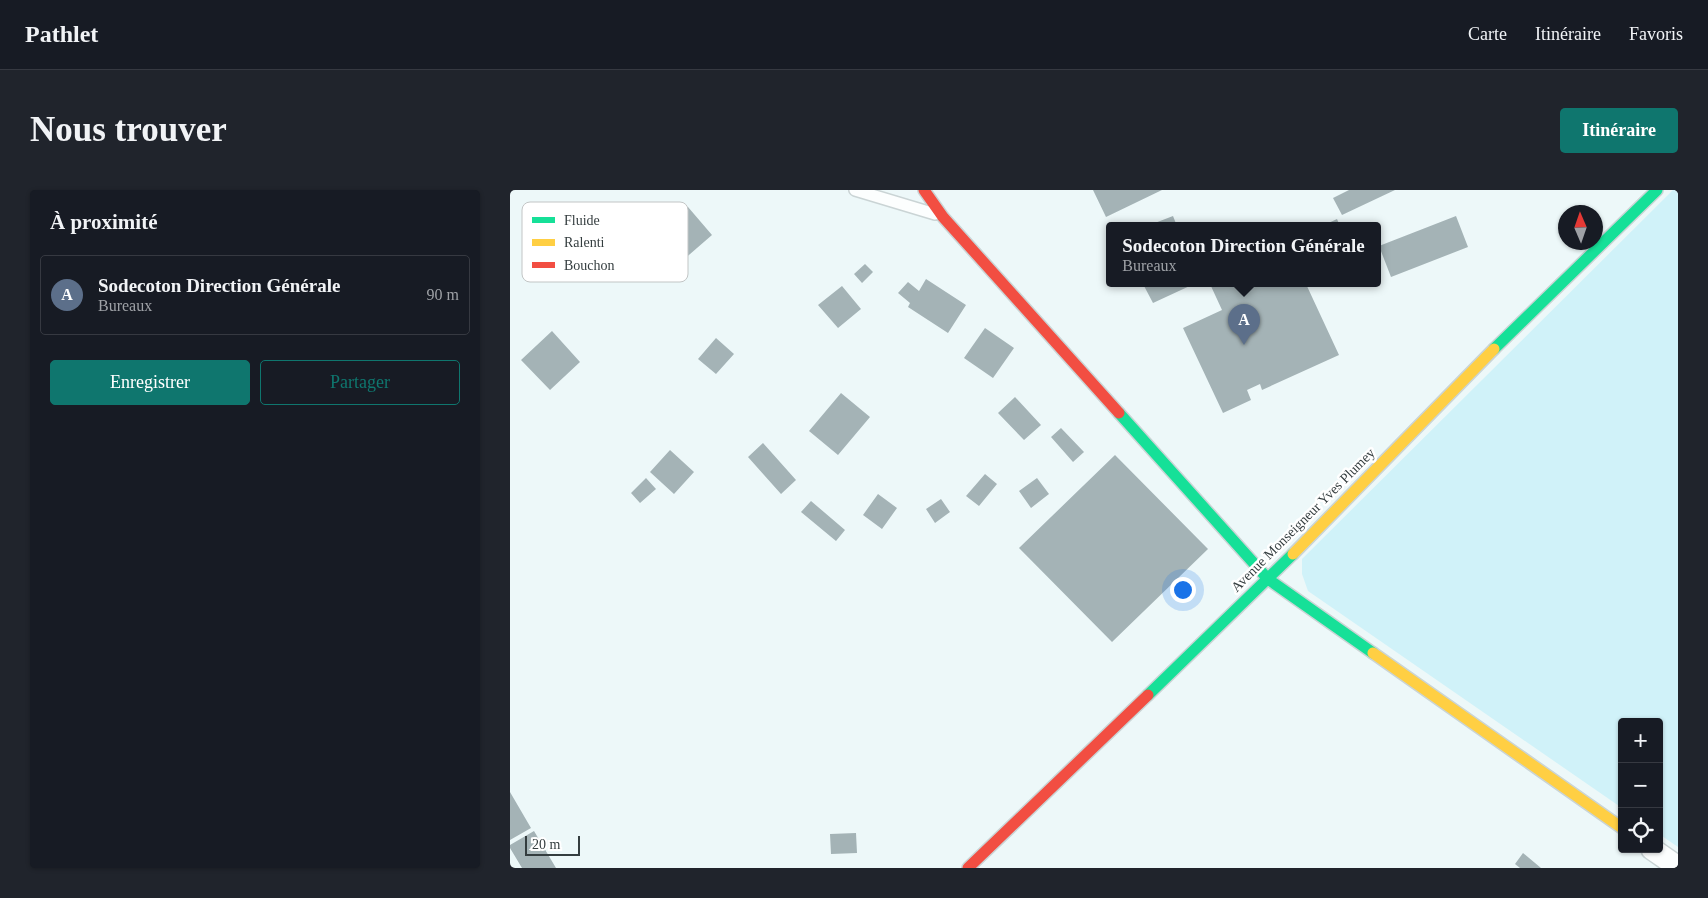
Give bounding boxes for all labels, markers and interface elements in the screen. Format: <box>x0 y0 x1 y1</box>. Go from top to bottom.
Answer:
text: Pathlet <box>25 21 98 47</box>
text: Carte <box>1468 24 1507 44</box>
text: Itinéraire <box>1535 24 1601 44</box>
text: Favoris <box>1629 24 1683 44</box>
button: Itinéraire <box>1560 108 1678 153</box>
text: Nous trouver <box>30 110 227 149</box>
legend <box>522 202 688 282</box>
north arrow <box>1558 205 1603 250</box>
text: À proximité <box>50 210 158 234</box>
text: Fluide <box>564 213 600 228</box>
popup <box>1106 222 1381 287</box>
text: Ralenti <box>564 235 605 250</box>
text: Sodecoton Direction Générale <box>1122 235 1365 256</box>
text: Bureaux <box>1122 257 1177 274</box>
text: Bouchon <box>564 258 615 273</box>
text: Sodecoton Direction Générale <box>98 275 340 296</box>
text: A <box>61 286 73 303</box>
text: 90 m <box>427 286 459 303</box>
text: Bureaux <box>98 297 152 314</box>
pin: A <box>1228 304 1260 345</box>
button: Enregistrer <box>50 360 250 405</box>
button: Partager <box>260 360 460 405</box>
street label: Avenue Monseigneur Yves Plumey <box>1228 445 1378 595</box>
your location <box>1170 577 1196 603</box>
map controls <box>1618 718 1663 853</box>
button: + <box>1618 718 1663 763</box>
button: − <box>1618 763 1663 808</box>
button: locate <box>1618 808 1663 853</box>
scale bar <box>525 833 580 856</box>
text: 20 m <box>532 837 560 852</box>

